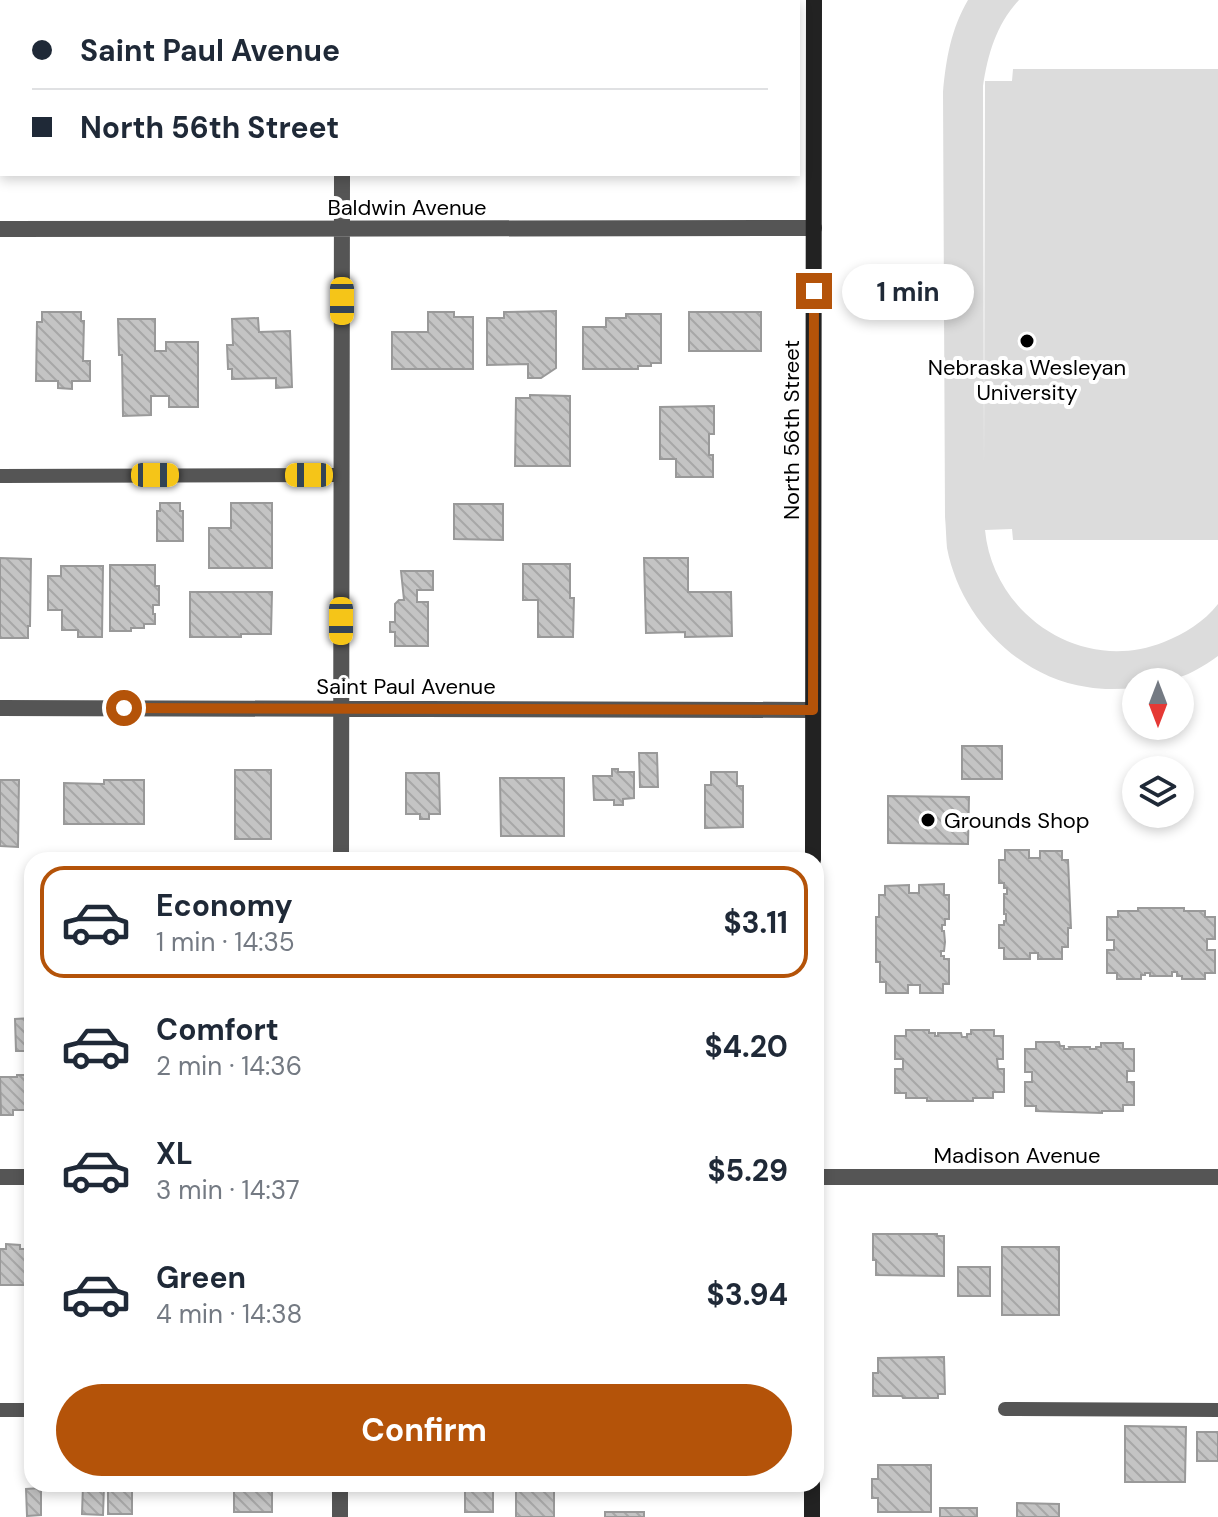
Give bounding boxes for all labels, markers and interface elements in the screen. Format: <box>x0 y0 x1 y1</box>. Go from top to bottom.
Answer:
text: Saint Paul Avenue <box>80 31 340 70</box>
text: North 56th Street <box>80 108 339 147</box>
street label: Baldwin Avenue <box>327 193 487 222</box>
callout: 1 min <box>842 263 974 319</box>
route end <box>796 273 832 309</box>
text: 1 min <box>876 275 940 309</box>
car <box>330 277 354 325</box>
marker: Nebraska Wesleyan University <box>1018 332 1036 350</box>
street label: North 56th Street <box>777 340 806 520</box>
place label: Nebraska Wesleyan University <box>928 353 1126 407</box>
car <box>131 463 179 487</box>
car <box>285 463 333 487</box>
car <box>329 597 353 645</box>
north arrow <box>1122 668 1194 740</box>
map controls <box>1122 668 1194 828</box>
street label: Saint Paul Avenue <box>316 672 496 701</box>
route start <box>106 690 142 726</box>
button: layers <box>1122 756 1194 828</box>
place label: Grounds Shop <box>944 806 1090 835</box>
marker: Grounds Shop <box>919 811 937 829</box>
icon: car <box>60 886 132 958</box>
text: Economy <box>156 886 293 925</box>
text: $3.11 <box>723 903 788 942</box>
text: 1 min · 14:35 <box>156 925 295 959</box>
icon: car <box>60 1010 132 1082</box>
text: Comfort <box>156 1010 279 1049</box>
text: $4.20 <box>705 1027 788 1066</box>
text: 2 min · 14:36 <box>156 1049 302 1083</box>
icon: car <box>60 1134 132 1206</box>
text: XL <box>156 1134 193 1173</box>
street label: Madison Avenue <box>934 1141 1100 1170</box>
text: $5.29 <box>707 1151 788 1190</box>
text: 3 min · 14:37 <box>156 1173 300 1207</box>
icon: car <box>60 1258 132 1330</box>
text: Green <box>156 1258 246 1297</box>
text: $3.94 <box>707 1275 788 1314</box>
text: 4 min · 14:38 <box>156 1297 302 1331</box>
button: Confirm <box>56 1384 792 1476</box>

